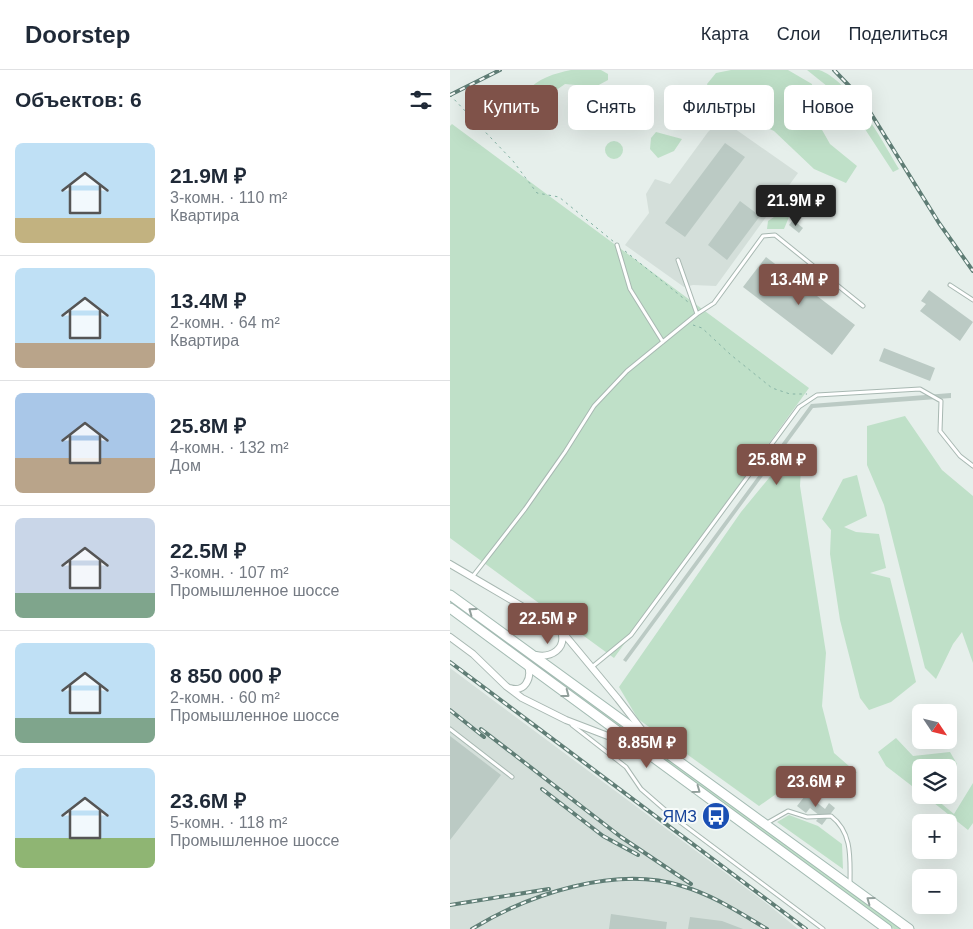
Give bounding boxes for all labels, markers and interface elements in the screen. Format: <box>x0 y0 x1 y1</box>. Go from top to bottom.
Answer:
text: Doorstep <box>25 21 130 48</box>
text: Карта <box>701 24 749 44</box>
text: Слои <box>777 24 821 44</box>
text: Поделиться <box>849 24 948 44</box>
chip: Купить <box>465 85 558 130</box>
chip: Снять <box>568 85 654 130</box>
chip: Фильтры <box>664 85 774 130</box>
chip: Новое <box>784 85 872 130</box>
icon: filters <box>407 86 435 114</box>
text: Объектов: 6 <box>15 88 142 111</box>
icon: home <box>55 163 115 223</box>
text: 21.9M ₽ <box>170 164 246 187</box>
pin: 21.9M ₽ <box>750 184 842 227</box>
text: 3-комн. · 110 m² <box>170 189 287 206</box>
text: 21.9M ₽ <box>767 192 825 209</box>
text: Квартира <box>170 207 239 224</box>
pin: 13.4M ₽ <box>753 264 845 306</box>
text: 13.4M ₽ <box>770 271 828 288</box>
icon: home <box>55 288 115 348</box>
text: 13.4M ₽ <box>170 289 246 312</box>
text: 2-комн. · 64 m² <box>170 314 280 331</box>
text: Квартира <box>170 332 239 349</box>
icon: home <box>55 413 115 473</box>
text: 25.8M ₽ <box>170 414 246 437</box>
text: 4-комн. · 132 m² <box>170 439 289 456</box>
pin: 25.8M ₽ <box>731 444 823 486</box>
text: 25.8M ₽ <box>748 451 806 468</box>
text: Дом <box>170 457 201 474</box>
icon: home <box>55 538 115 598</box>
text: 22.5M ₽ <box>170 539 246 562</box>
text: 3-комн. · 107 m² <box>170 564 289 581</box>
text: Промышленное шоссе <box>170 582 339 599</box>
pin: 22.5M ₽ <box>502 602 594 645</box>
one-way arrow <box>468 608 478 617</box>
text: 22.5M ₽ <box>519 610 577 627</box>
icon: home <box>55 663 115 723</box>
text: 8 850 000 ₽ <box>170 664 281 687</box>
one-way arrow <box>560 688 569 696</box>
text: 2-комн. · 60 m² <box>170 689 280 706</box>
north arrow <box>912 704 958 749</box>
map controls <box>912 704 957 914</box>
text: Промышленное шоссе <box>170 707 339 724</box>
pin: 8.85M ₽ <box>601 726 693 769</box>
text: 8.85M ₽ <box>618 734 676 751</box>
button: layers <box>912 759 957 804</box>
pin: 23.6M ₽ <box>770 766 862 808</box>
text: 23.6M ₽ <box>787 773 845 790</box>
one-way arrow <box>691 784 701 793</box>
icon: home <box>55 788 115 848</box>
text: 23.6M ₽ <box>170 789 246 812</box>
bus stop icon: ЯМЗ <box>701 801 731 831</box>
place label: ЯМЗ <box>662 808 697 825</box>
text: 5-комн. · 118 m² <box>170 814 287 831</box>
button: + <box>912 814 957 859</box>
text: Промышленное шоссе <box>170 832 339 849</box>
button: − <box>912 869 957 914</box>
one-way arrow <box>866 897 876 906</box>

